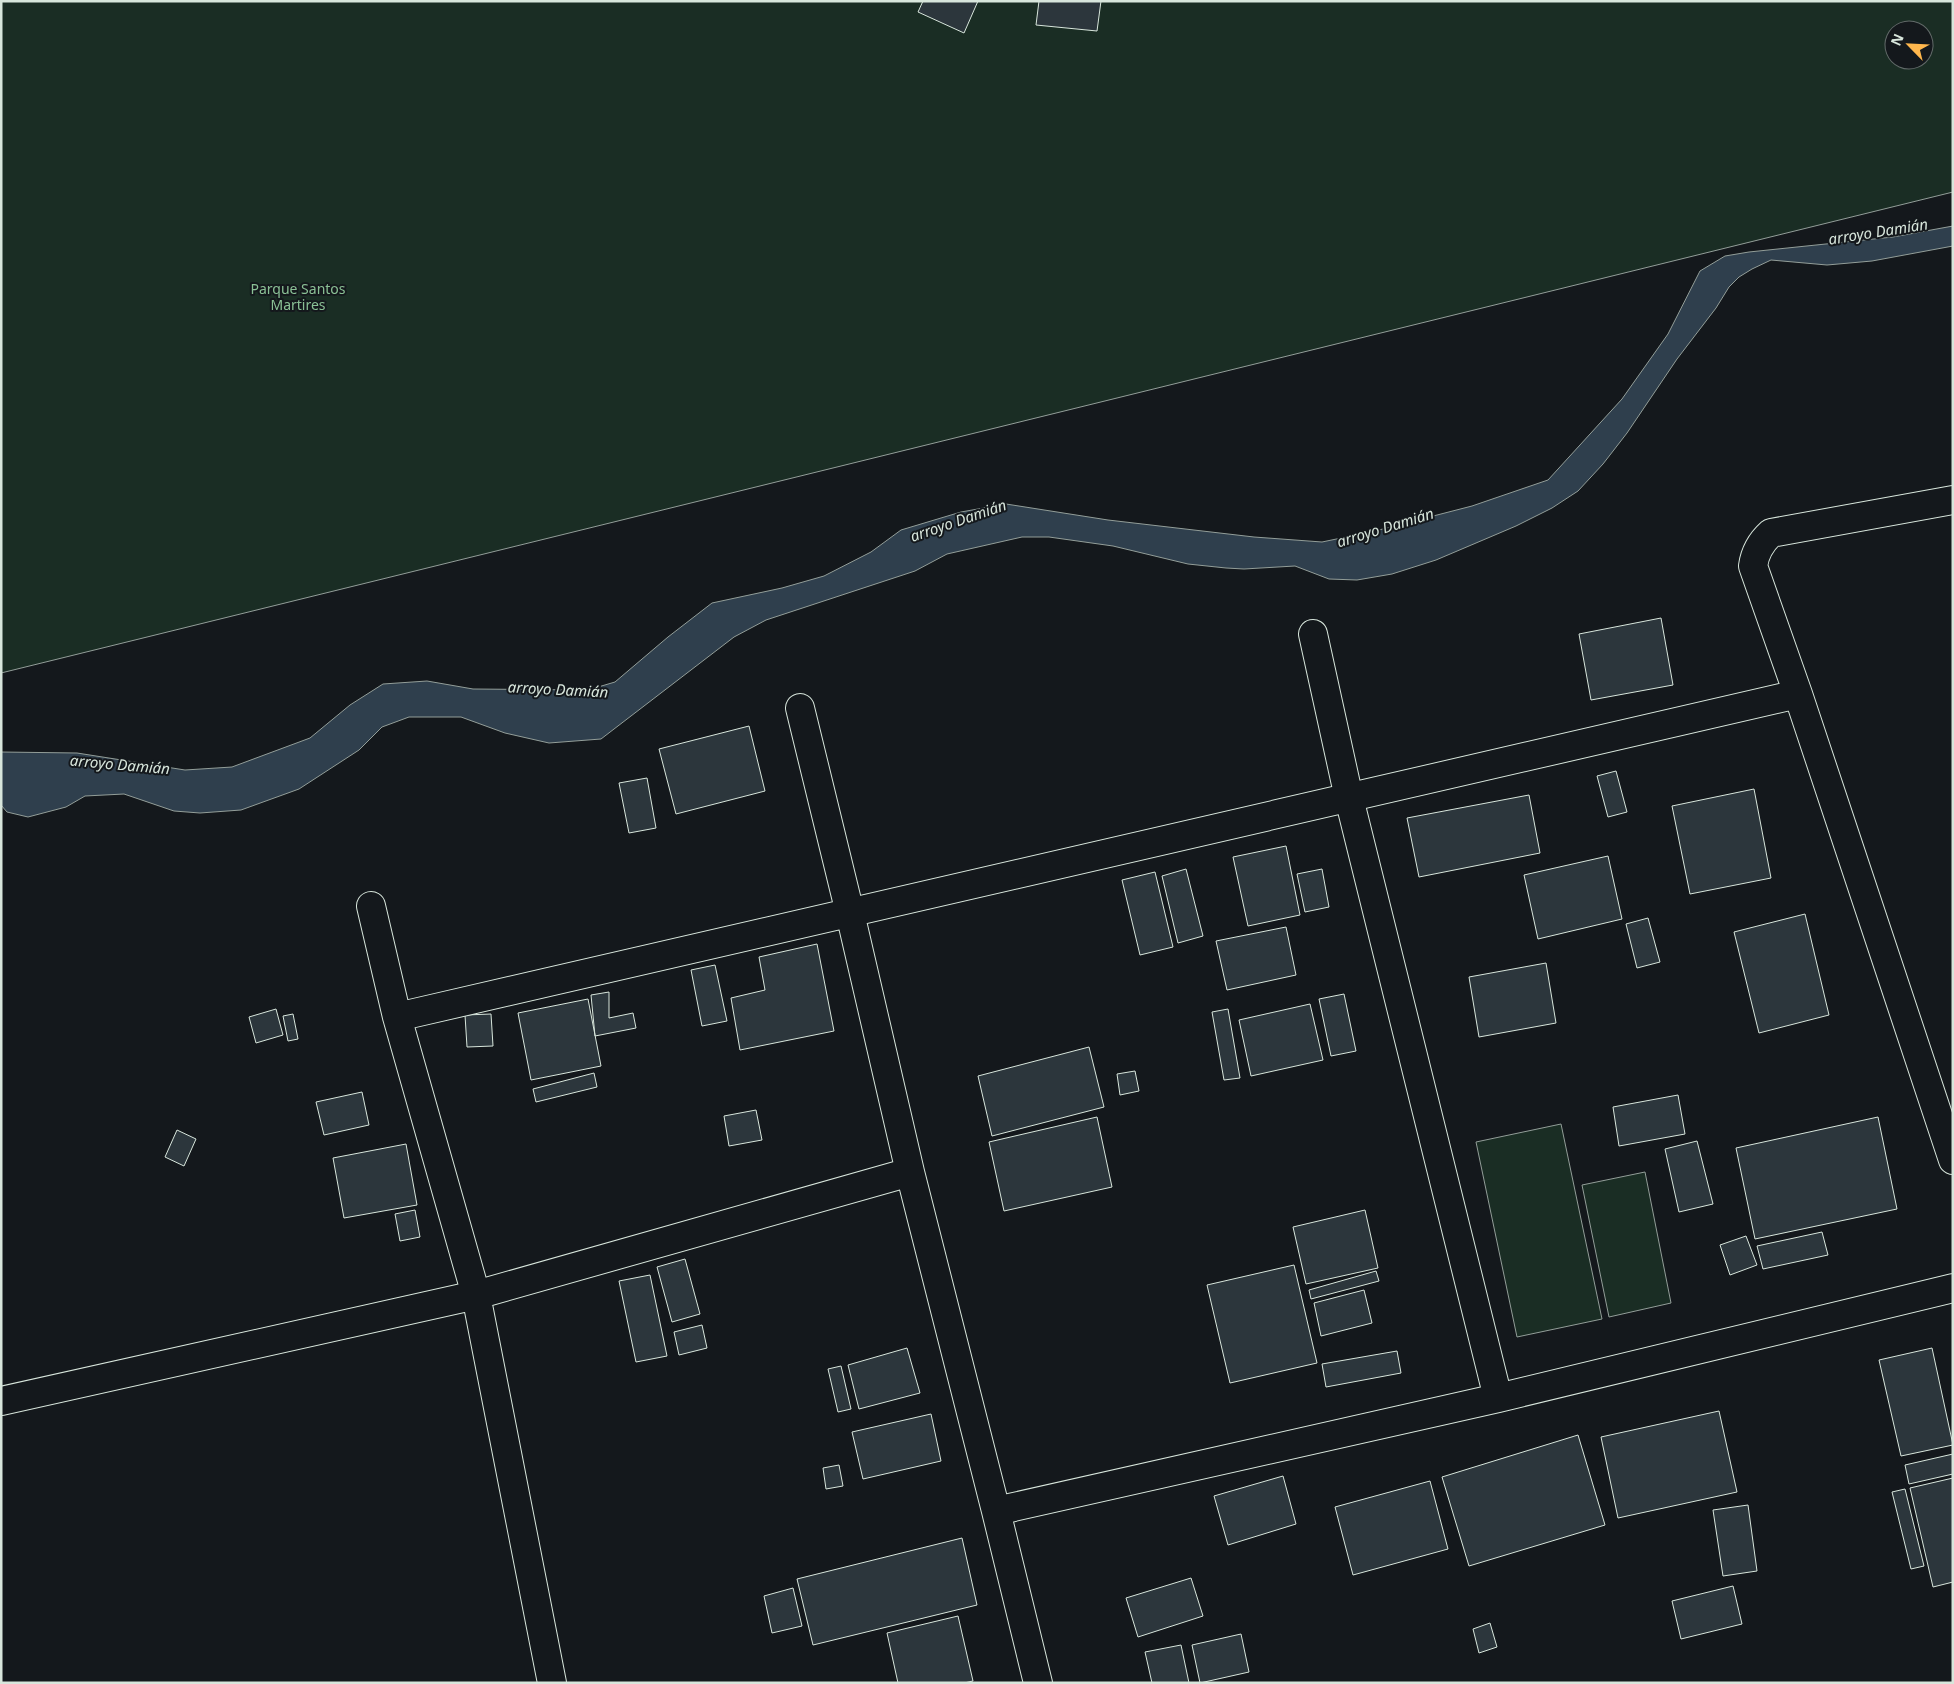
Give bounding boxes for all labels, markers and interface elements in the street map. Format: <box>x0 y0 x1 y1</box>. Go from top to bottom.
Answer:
north arrow <box>1884 20 1934 70</box>
text: N <box>1886 30 1908 49</box>
water label: arroyo Damián <box>1827 213 1929 249</box>
park label: Parque Santos Martires <box>250 279 346 314</box>
water label: arroyo Damián <box>907 494 1009 546</box>
water label: arroyo Damián <box>1334 503 1436 551</box>
water label: arroyo Damián <box>507 676 609 702</box>
water label: arroyo Damián <box>69 750 171 778</box>

